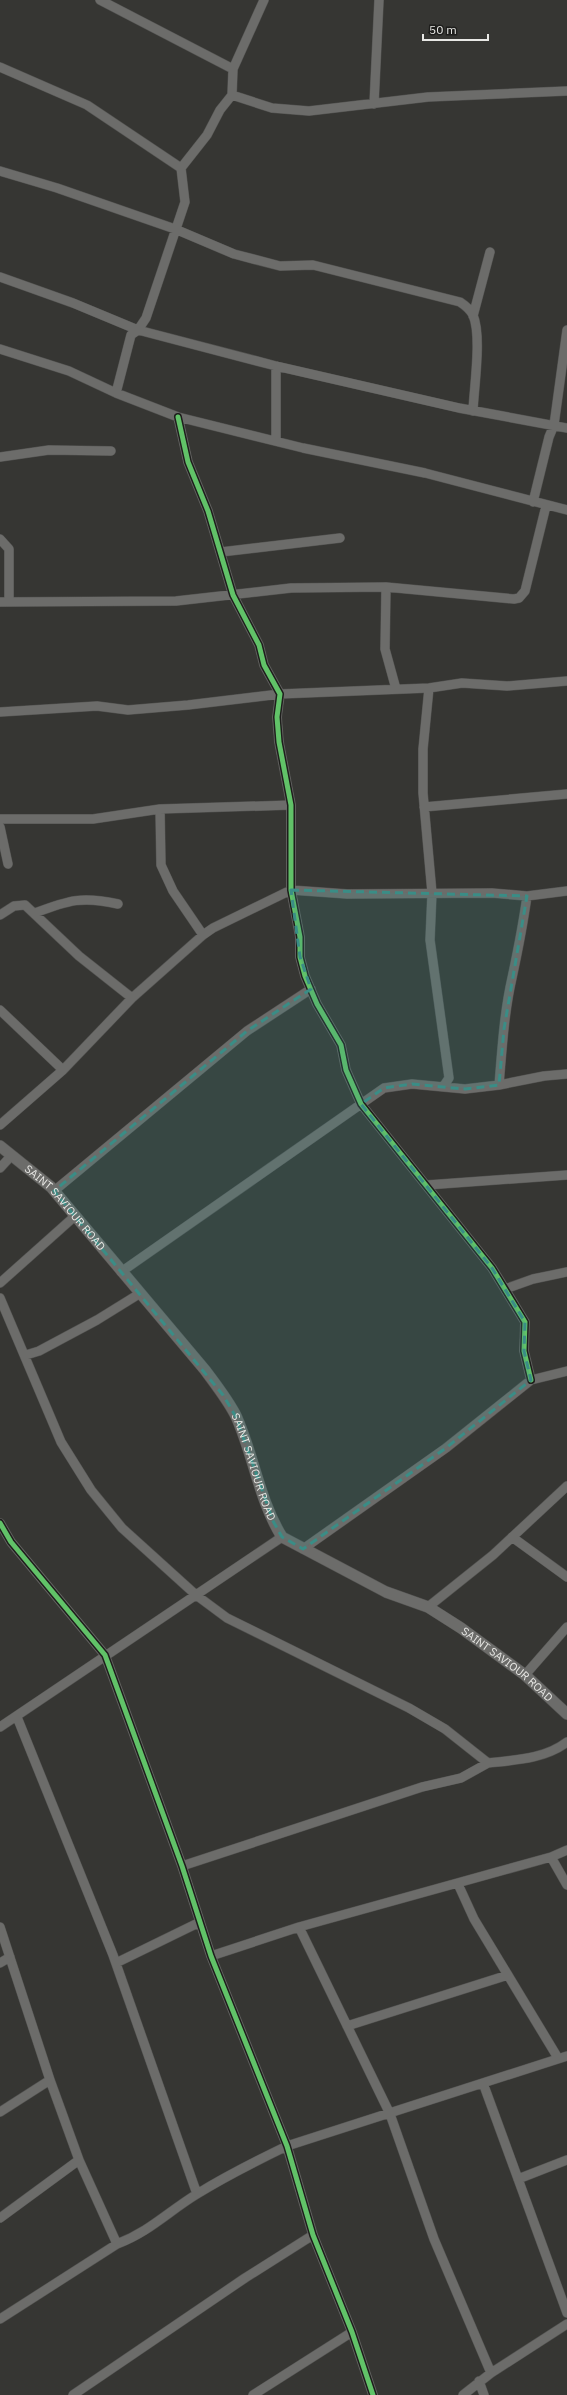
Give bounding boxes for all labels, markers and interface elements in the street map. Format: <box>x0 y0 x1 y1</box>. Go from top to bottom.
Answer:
scale bar <box>423 16 488 42</box>
text: 50 m <box>429 22 457 37</box>
street label: SAINT SAVIOUR ROAD <box>22 1162 108 1253</box>
street label: SAINT SAVIOUR ROAD <box>229 1411 279 1523</box>
street label: SAINT SAVIOUR ROAD <box>459 1624 556 1704</box>

